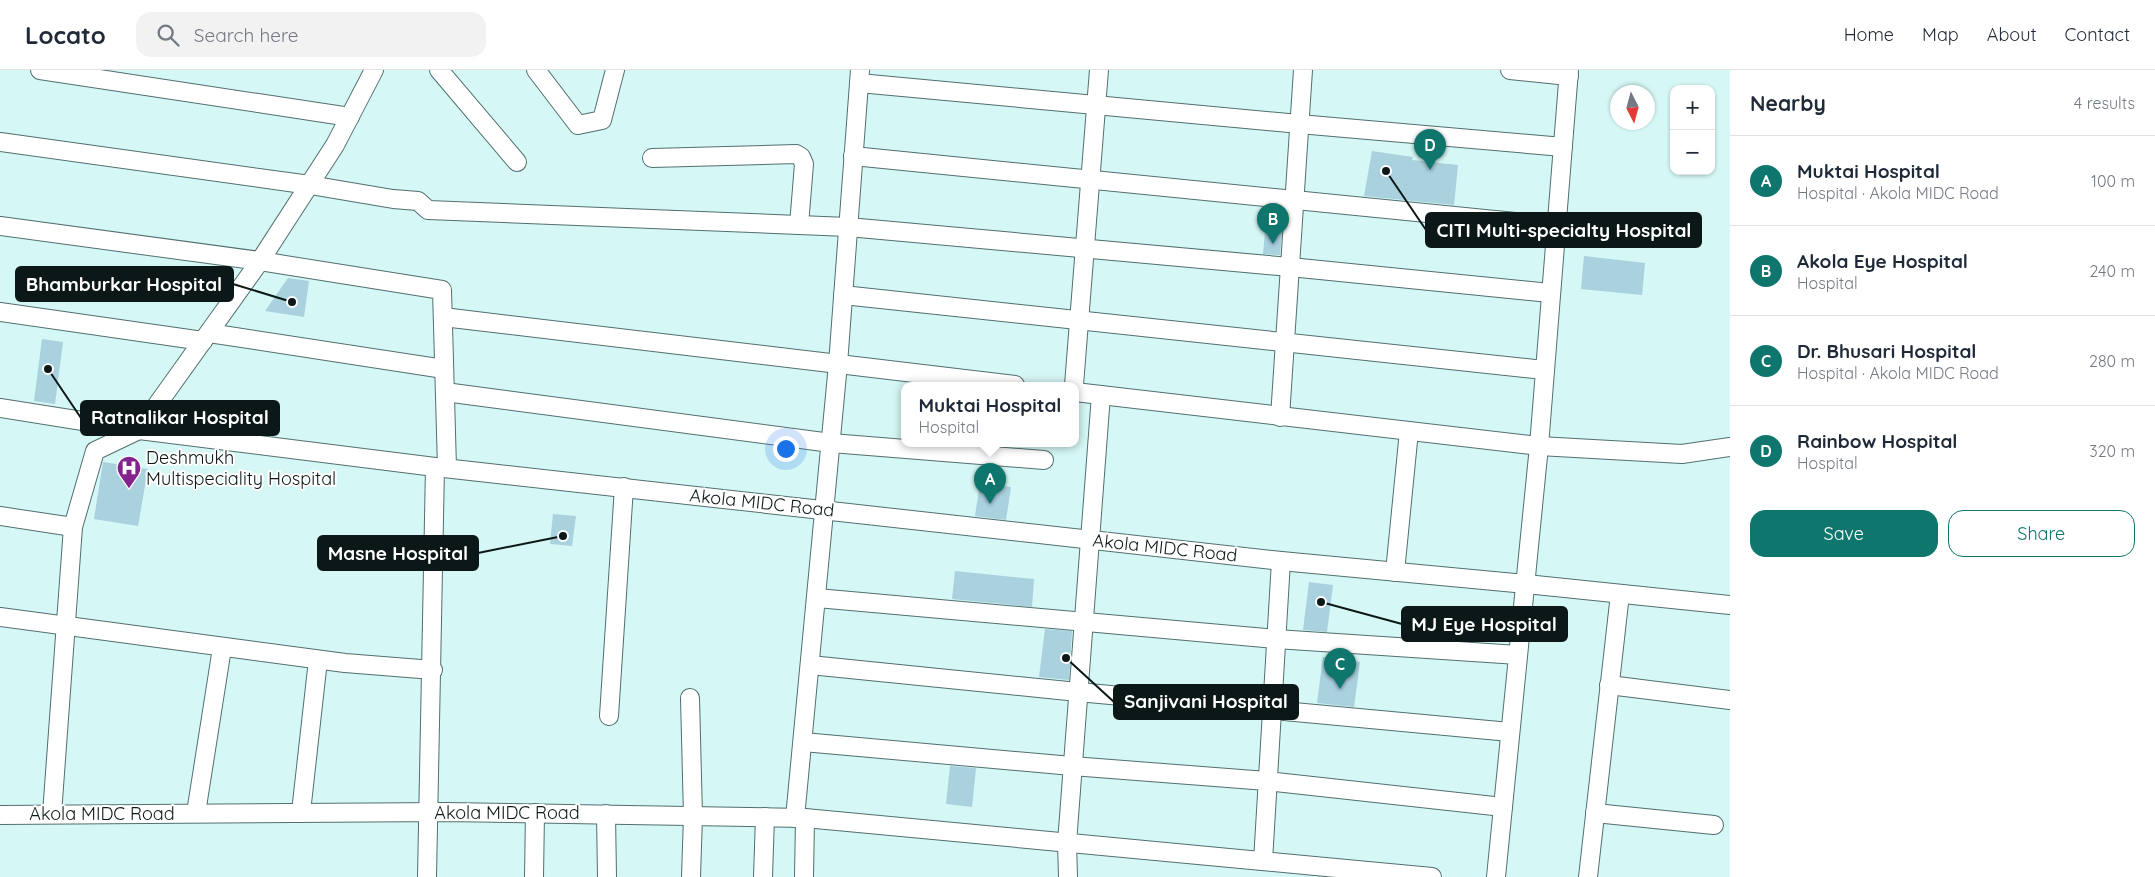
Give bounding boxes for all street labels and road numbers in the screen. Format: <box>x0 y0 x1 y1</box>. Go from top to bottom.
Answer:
street label: Akola MIDC Road <box>689 483 836 522</box>
street label: Akola MIDC Road <box>1092 528 1239 567</box>
street label: Akola MIDC Road <box>434 801 580 824</box>
street label: Akola MIDC Road <box>29 802 175 825</box>

